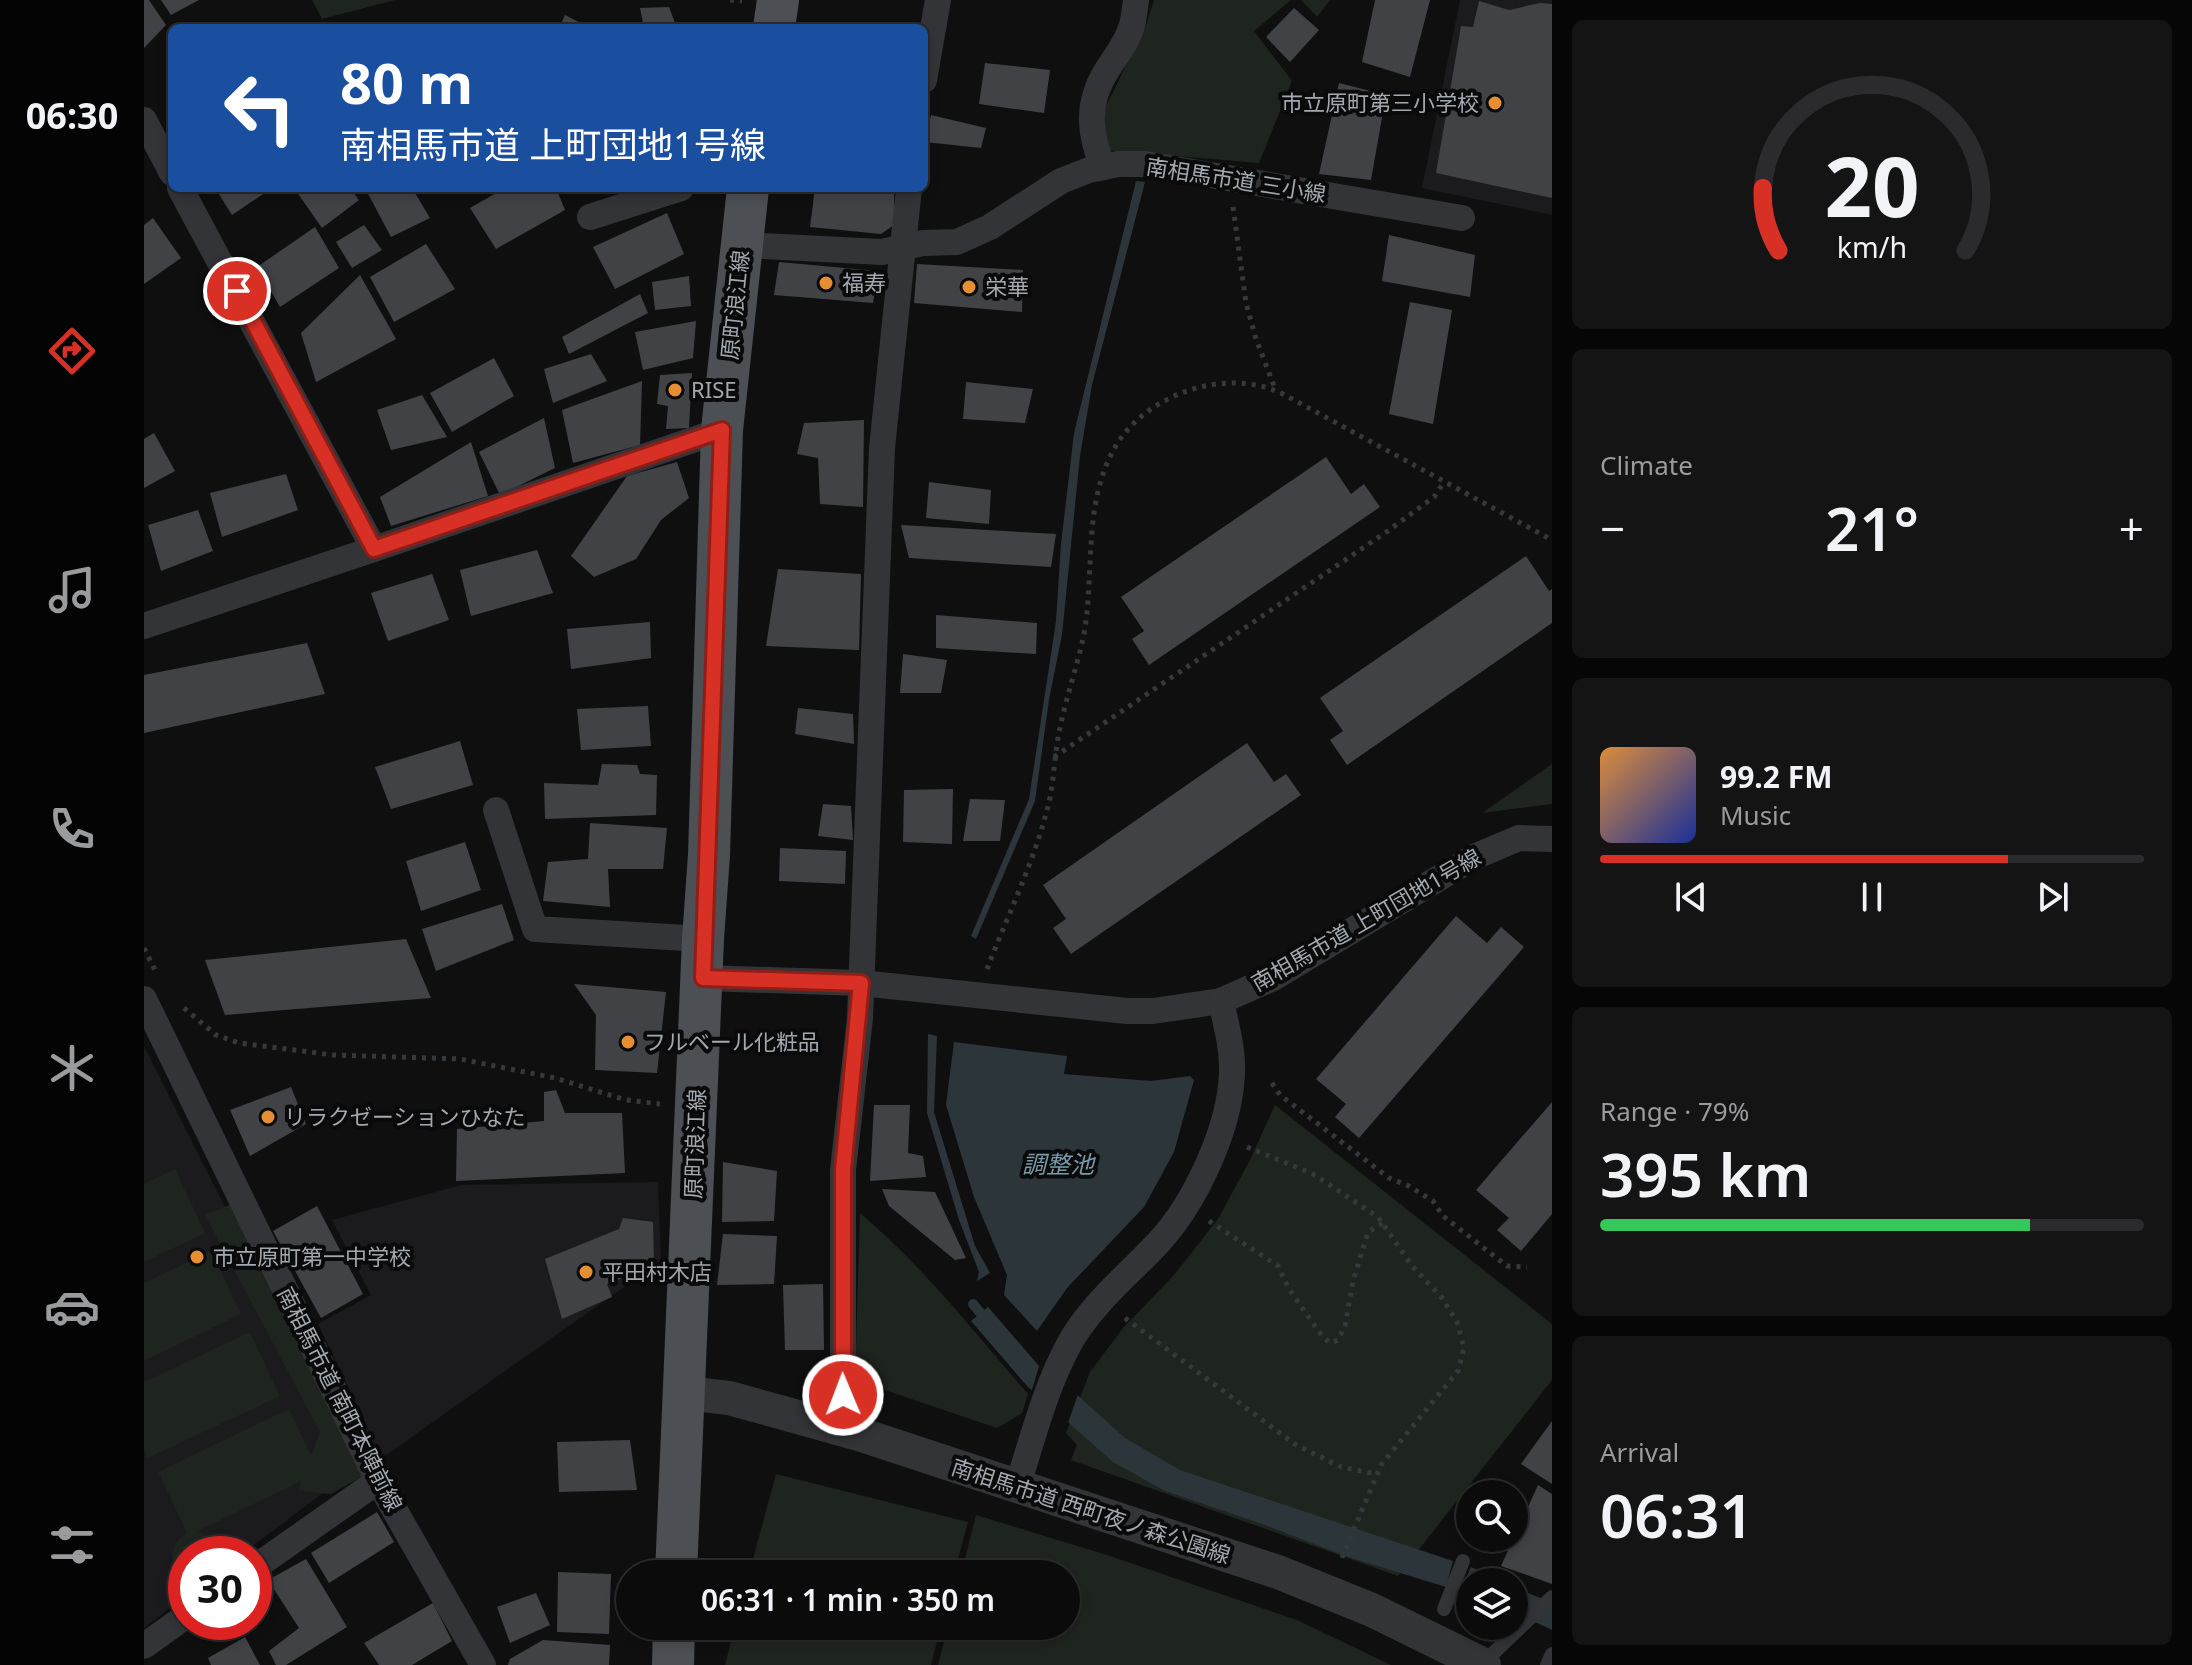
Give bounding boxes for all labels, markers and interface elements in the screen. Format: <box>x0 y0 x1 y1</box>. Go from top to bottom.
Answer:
text: 80 m <box>340 44 473 120</box>
icon: left <box>208 56 312 160</box>
place label: 市立原町第三小学校 <box>1281 87 1479 117</box>
text: 06:30 <box>26 91 118 140</box>
marker: 市立原町第三小学校 <box>1486 94 1504 112</box>
text: 南相馬市道 上町団地1号線 <box>340 120 766 169</box>
text: 20 <box>1824 127 1920 240</box>
street label: 南相馬市道 三小線 <box>1144 150 1328 208</box>
text: km/h <box>1837 227 1907 266</box>
street label: 原町浪江線 <box>713 249 755 361</box>
pin <box>203 257 271 325</box>
place label: 福寿 <box>842 267 886 297</box>
icon: arrive <box>215 269 259 313</box>
place label: 栄華 <box>985 271 1029 301</box>
marker: 福寿 <box>817 274 835 292</box>
marker: 栄華 <box>960 278 978 296</box>
icon: directions <box>44 323 100 379</box>
place label: RISE <box>691 374 736 404</box>
marker: RISE <box>666 381 684 399</box>
text: Climate <box>1600 447 1693 483</box>
text: 21° <box>1825 487 1919 569</box>
text: − <box>1600 498 1625 558</box>
text: + <box>2119 498 2144 558</box>
icon: music <box>44 562 100 618</box>
text: 99.2 FM <box>1720 756 1832 797</box>
text: Music <box>1720 797 1791 833</box>
icon: phone <box>44 801 100 857</box>
street label: 南相馬市道 上町団地1号線 <box>1245 841 1486 997</box>
icon: previous <box>1669 875 1713 919</box>
icon: pause <box>1850 875 1894 919</box>
icon: next <box>2031 875 2075 919</box>
place label: フルベール化粧品 <box>644 1026 820 1056</box>
marker: フルベール化粧品 <box>619 1033 637 1051</box>
icon: climate <box>44 1040 100 1096</box>
street label: 原町浪江線 <box>677 1088 711 1199</box>
text: Range · 79% <box>1600 1093 1749 1129</box>
place label: リラクゼーションひなた <box>284 1101 526 1131</box>
marker: リラクゼーションひなた <box>259 1108 277 1126</box>
text: 395 km <box>1600 1133 1811 1215</box>
water label: 調整池 <box>1022 1147 1096 1180</box>
place label: 市立原町第一中学校 <box>213 1241 411 1271</box>
marker: 市立原町第一中学校 <box>188 1248 206 1266</box>
place label: 平田村木店 <box>602 1256 712 1286</box>
marker: 平田村木店 <box>577 1263 595 1281</box>
icon: car <box>44 1279 100 1335</box>
street label: 南相馬市道 南町本陣前線 <box>271 1281 410 1516</box>
position arrow <box>801 1353 885 1437</box>
text: Arrival <box>1600 1434 1679 1470</box>
street label: 南相馬市道 西町夜ノ森公園線 <box>948 1451 1235 1569</box>
text: 06:31 <box>1600 1474 1754 1556</box>
map controls <box>1456 1480 1528 1640</box>
button: search <box>1456 1480 1528 1552</box>
icon: filters <box>44 1517 100 1573</box>
speed limit sign: 30 <box>168 1536 272 1640</box>
button: layers <box>1456 1568 1528 1640</box>
text: 06:31 · 1 min · 350 m <box>701 1579 995 1620</box>

